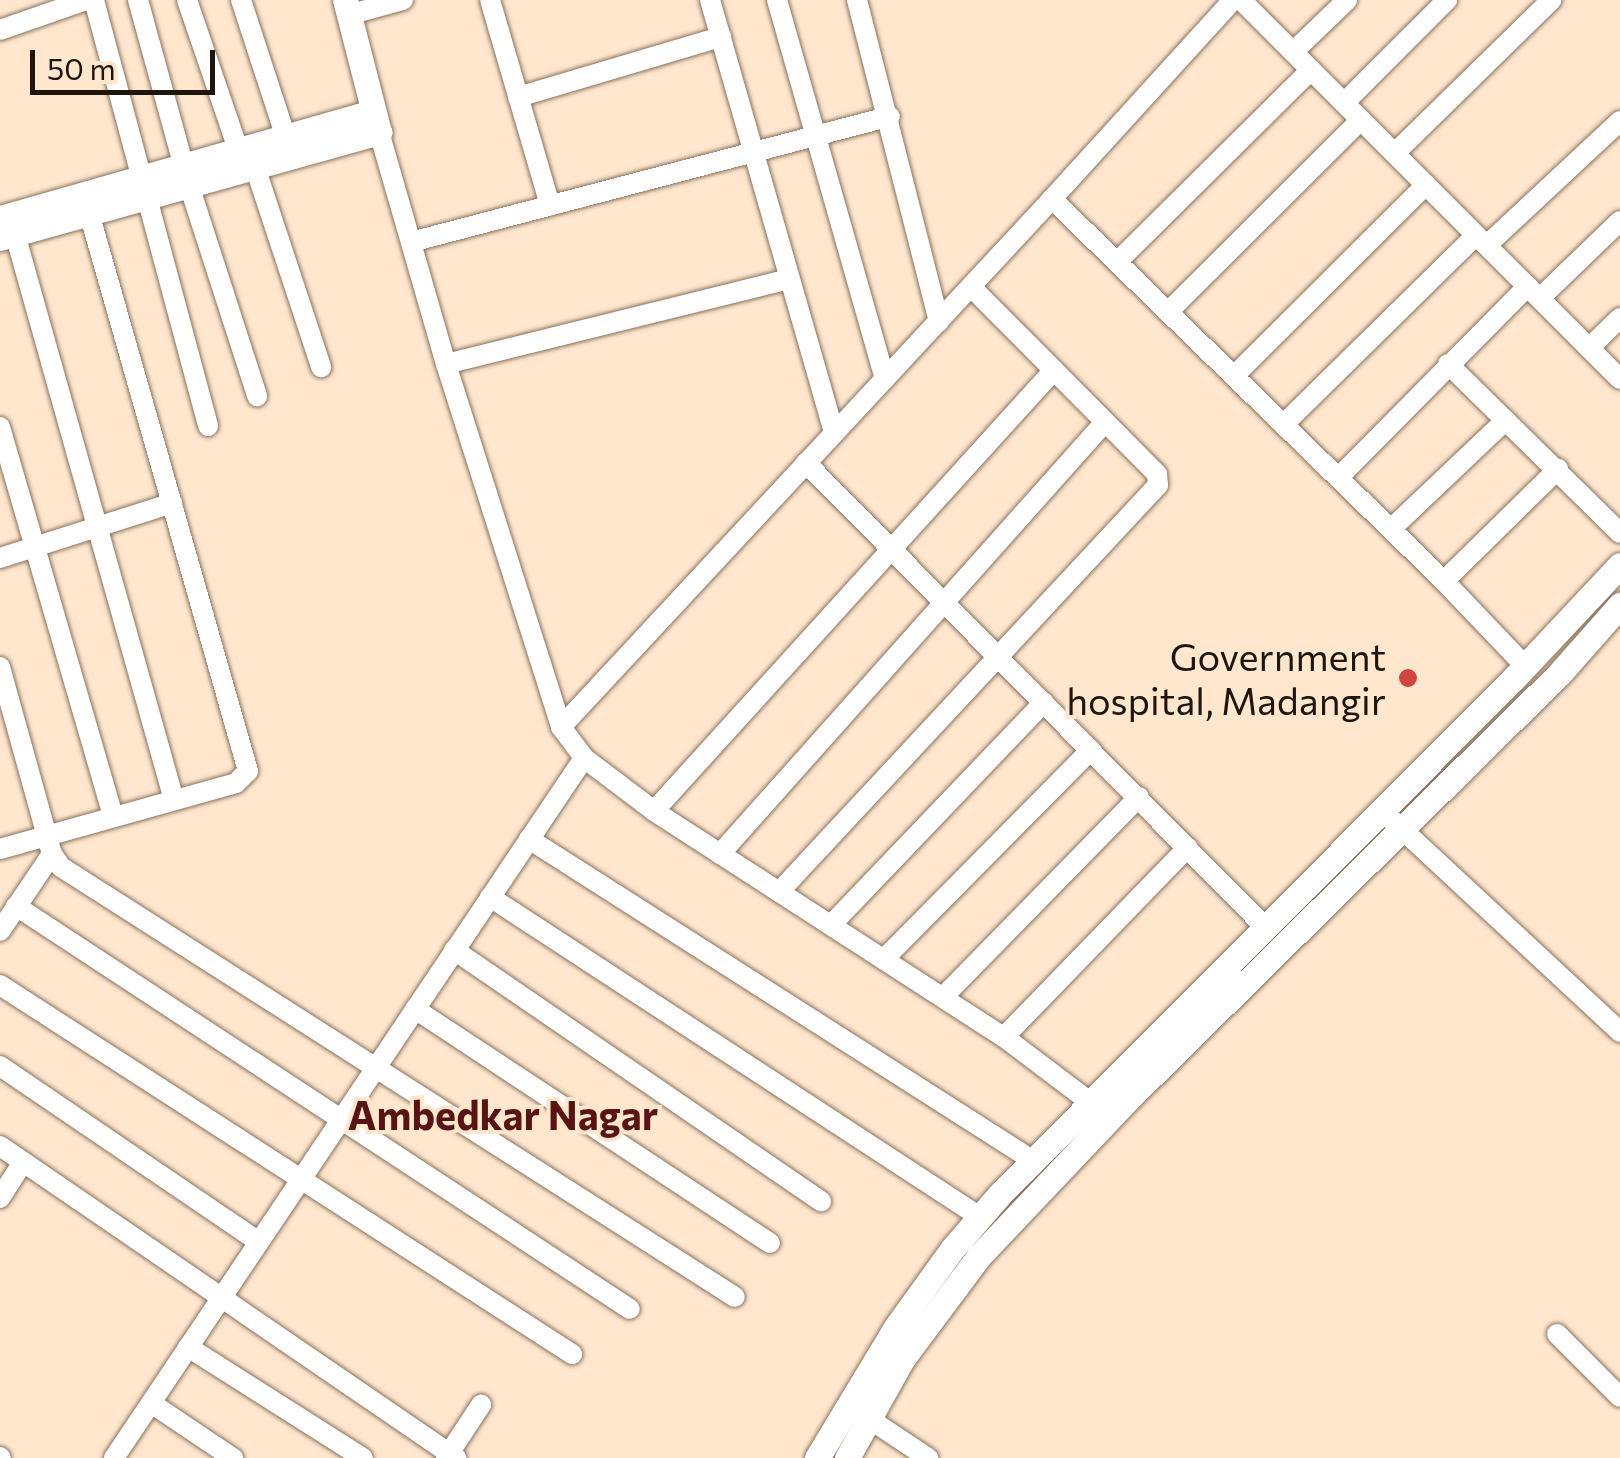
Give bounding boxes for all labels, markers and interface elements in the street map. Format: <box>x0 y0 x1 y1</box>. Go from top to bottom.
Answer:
scale bar <box>35 30 220 92</box>
text: 50 m <box>47 49 116 86</box>
place label: Government hospital, Madangir <box>1066 633 1386 722</box>
marker: Government hospital, Madangir <box>1395 665 1421 691</box>
district label: Ambedkar Nagar <box>348 1090 658 1138</box>

